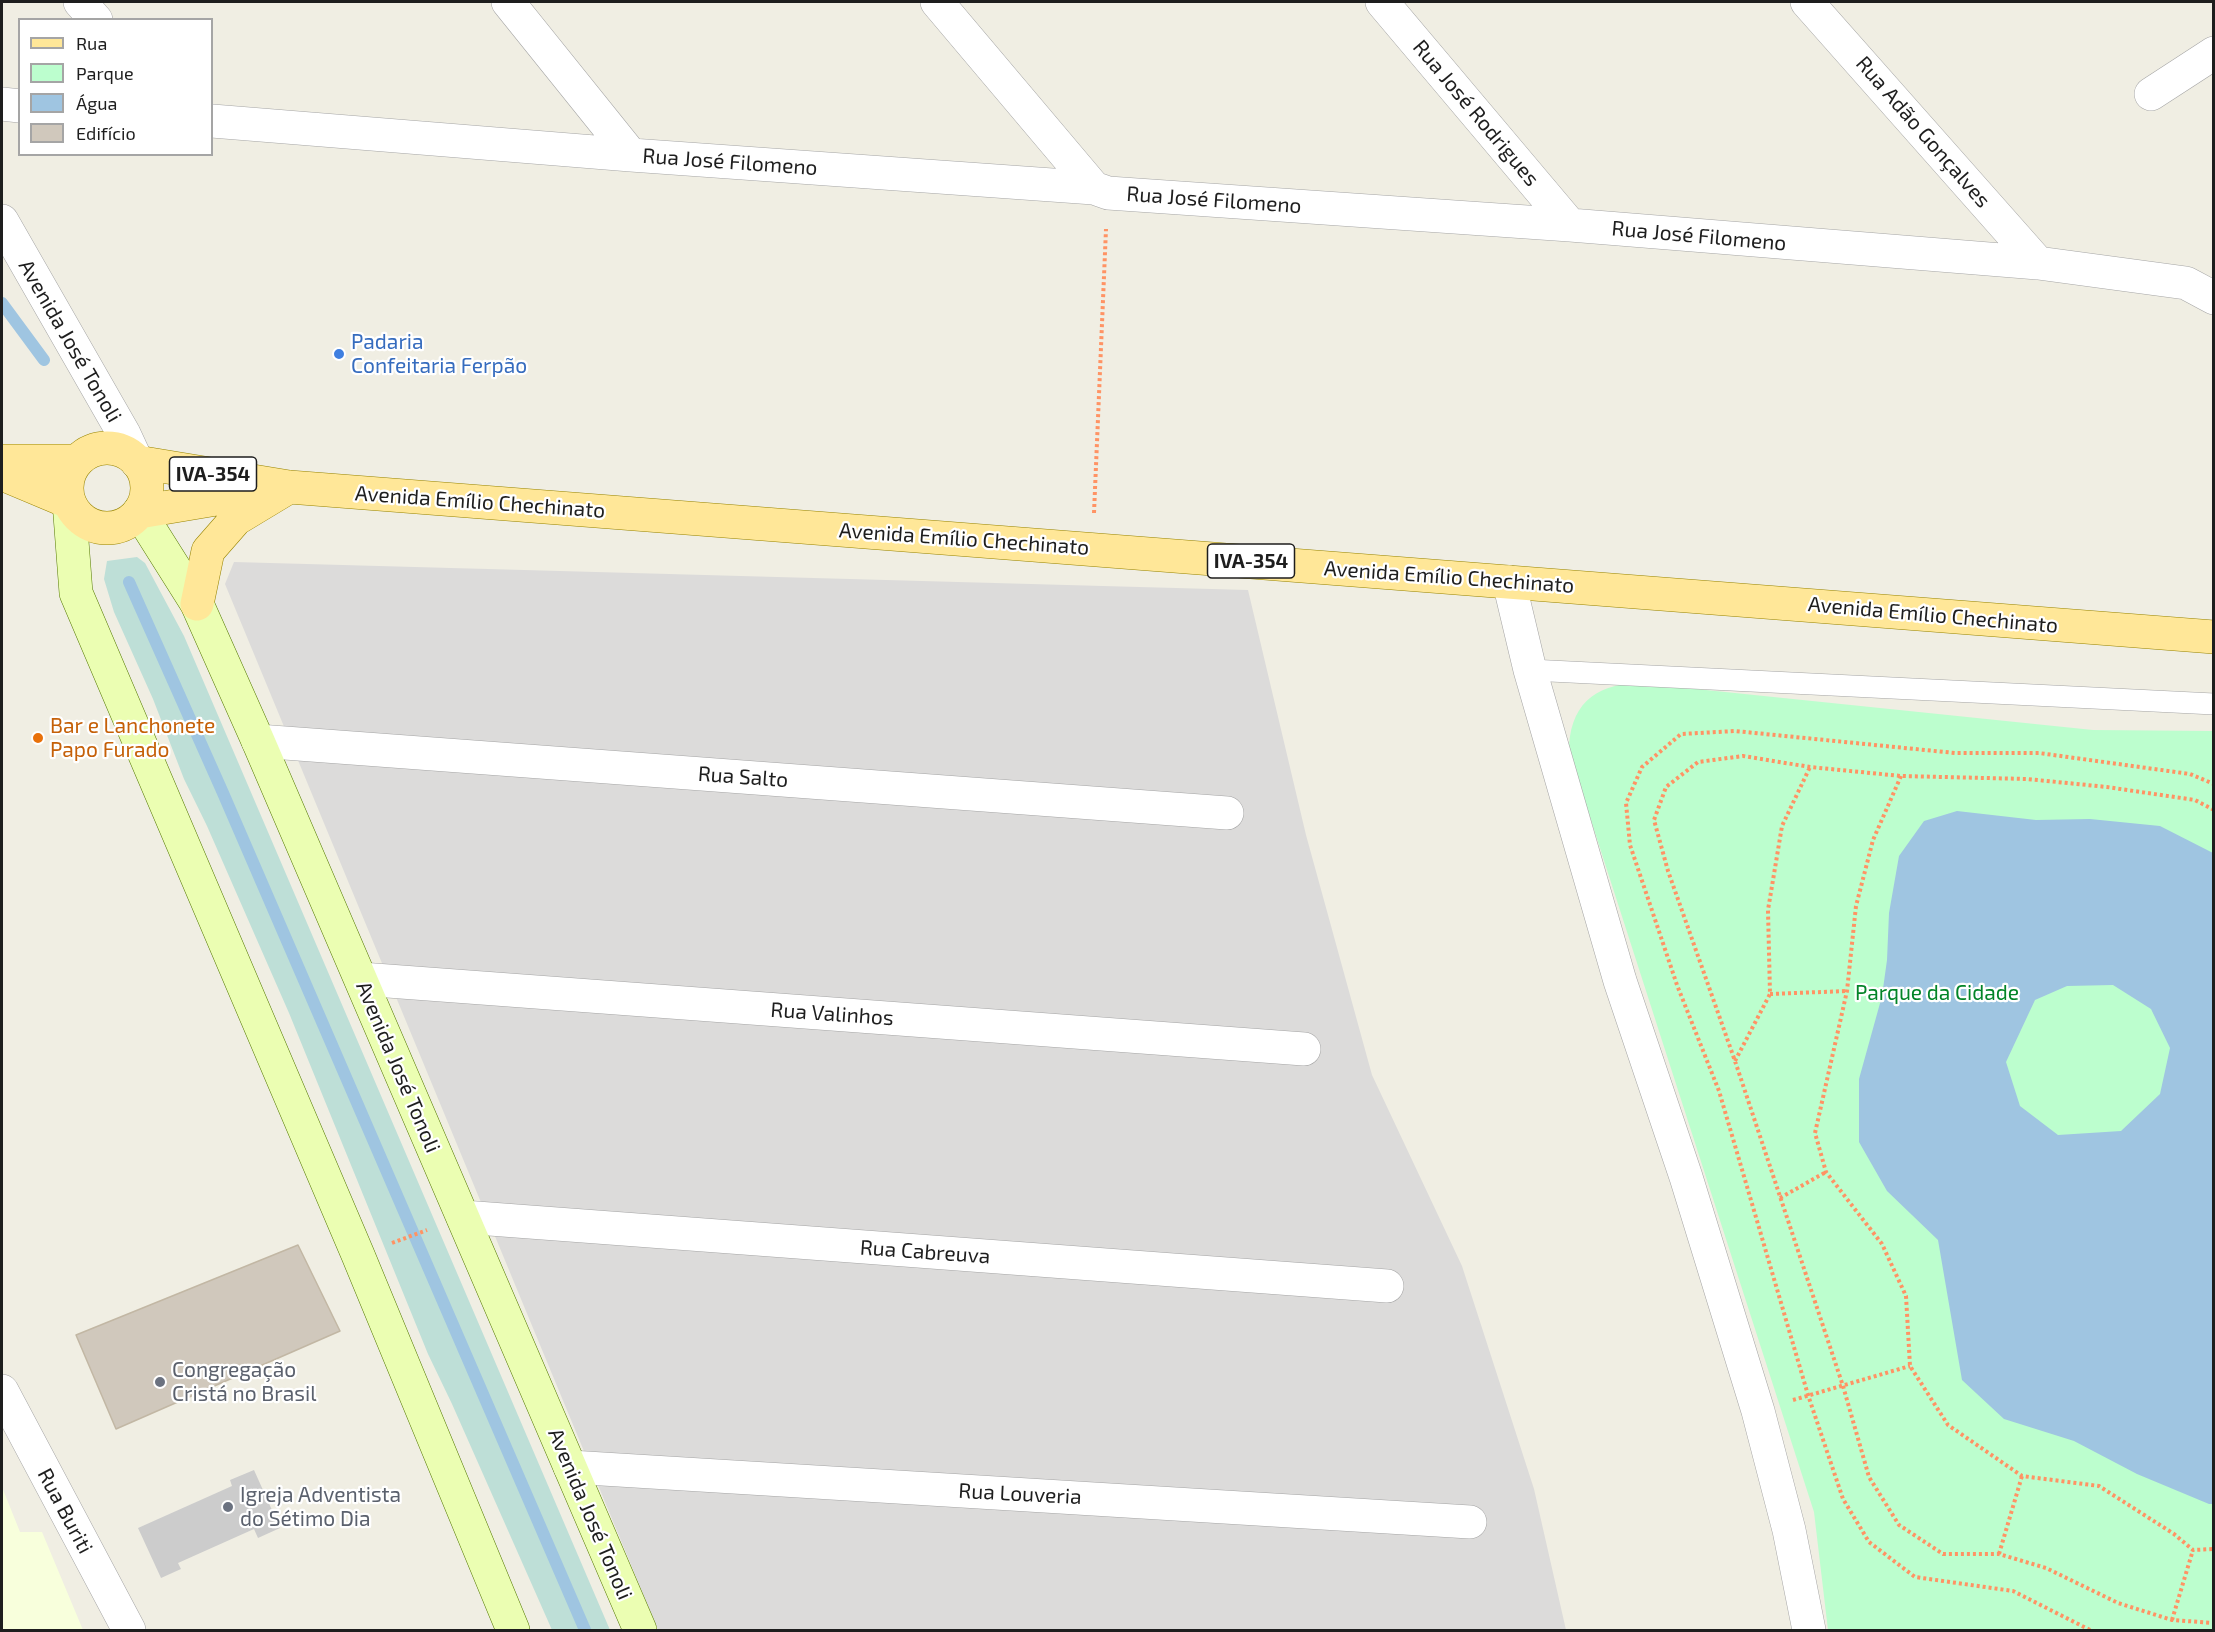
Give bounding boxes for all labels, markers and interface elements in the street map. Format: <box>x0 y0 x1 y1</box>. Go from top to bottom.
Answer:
legend <box>18 18 213 156</box>
text: Rua <box>76 32 107 54</box>
street label: Rua José Rodrigues <box>1408 35 1544 191</box>
street label: Rua Adão Gonçalves <box>1850 51 1996 213</box>
text: Parque <box>76 62 134 84</box>
text: Água <box>76 92 117 114</box>
text: Edifício <box>76 122 136 144</box>
street label: Rua José Filomeno <box>642 143 818 181</box>
street label: Rua José Filomeno <box>1126 181 1302 219</box>
street label: Rua José Filomeno <box>1611 216 1787 256</box>
street label: Avenida José Tonoli <box>13 255 127 427</box>
place label: Padaria Confeitaria Ferpão <box>351 329 527 379</box>
marker: Padaria Confeitaria Ferpão <box>332 347 346 361</box>
road number: IVA-354 <box>170 457 256 491</box>
street label: Avenida Emílio Chechinato <box>354 481 606 523</box>
street label: Avenida Emílio Chechinato <box>838 518 1090 560</box>
road number: IVA-354 <box>1208 544 1294 578</box>
street label: Avenida Emílio Chechinato <box>1323 556 1575 598</box>
street label: Avenida Emílio Chechinato <box>1807 592 2059 638</box>
place label: Bar e Lanchonete Papo Furado <box>50 713 215 763</box>
marker: Bar e Lanchonete Papo Furado <box>31 731 45 745</box>
street label: Rua Salto <box>697 761 789 793</box>
street label: Avenida José Tonoli <box>351 978 445 1156</box>
park label: Parque da Cidade <box>1855 980 2019 1006</box>
street label: Rua Valinhos <box>770 997 894 1031</box>
street label: Rua Cabreuva <box>859 1235 991 1269</box>
place label: Congregação Cristá no Brasil <box>172 1357 316 1407</box>
marker: Congregação Cristá no Brasil <box>153 1375 167 1389</box>
street label: Avenida José Tonoli <box>543 1425 637 1603</box>
street label: Rua Buriti <box>32 1464 98 1558</box>
street label: Rua Louveria <box>958 1478 1082 1510</box>
place label: Igreja Adventista do Sétimo Dia <box>240 1482 401 1532</box>
marker: Igreja Adventista do Sétimo Dia <box>221 1500 235 1514</box>

